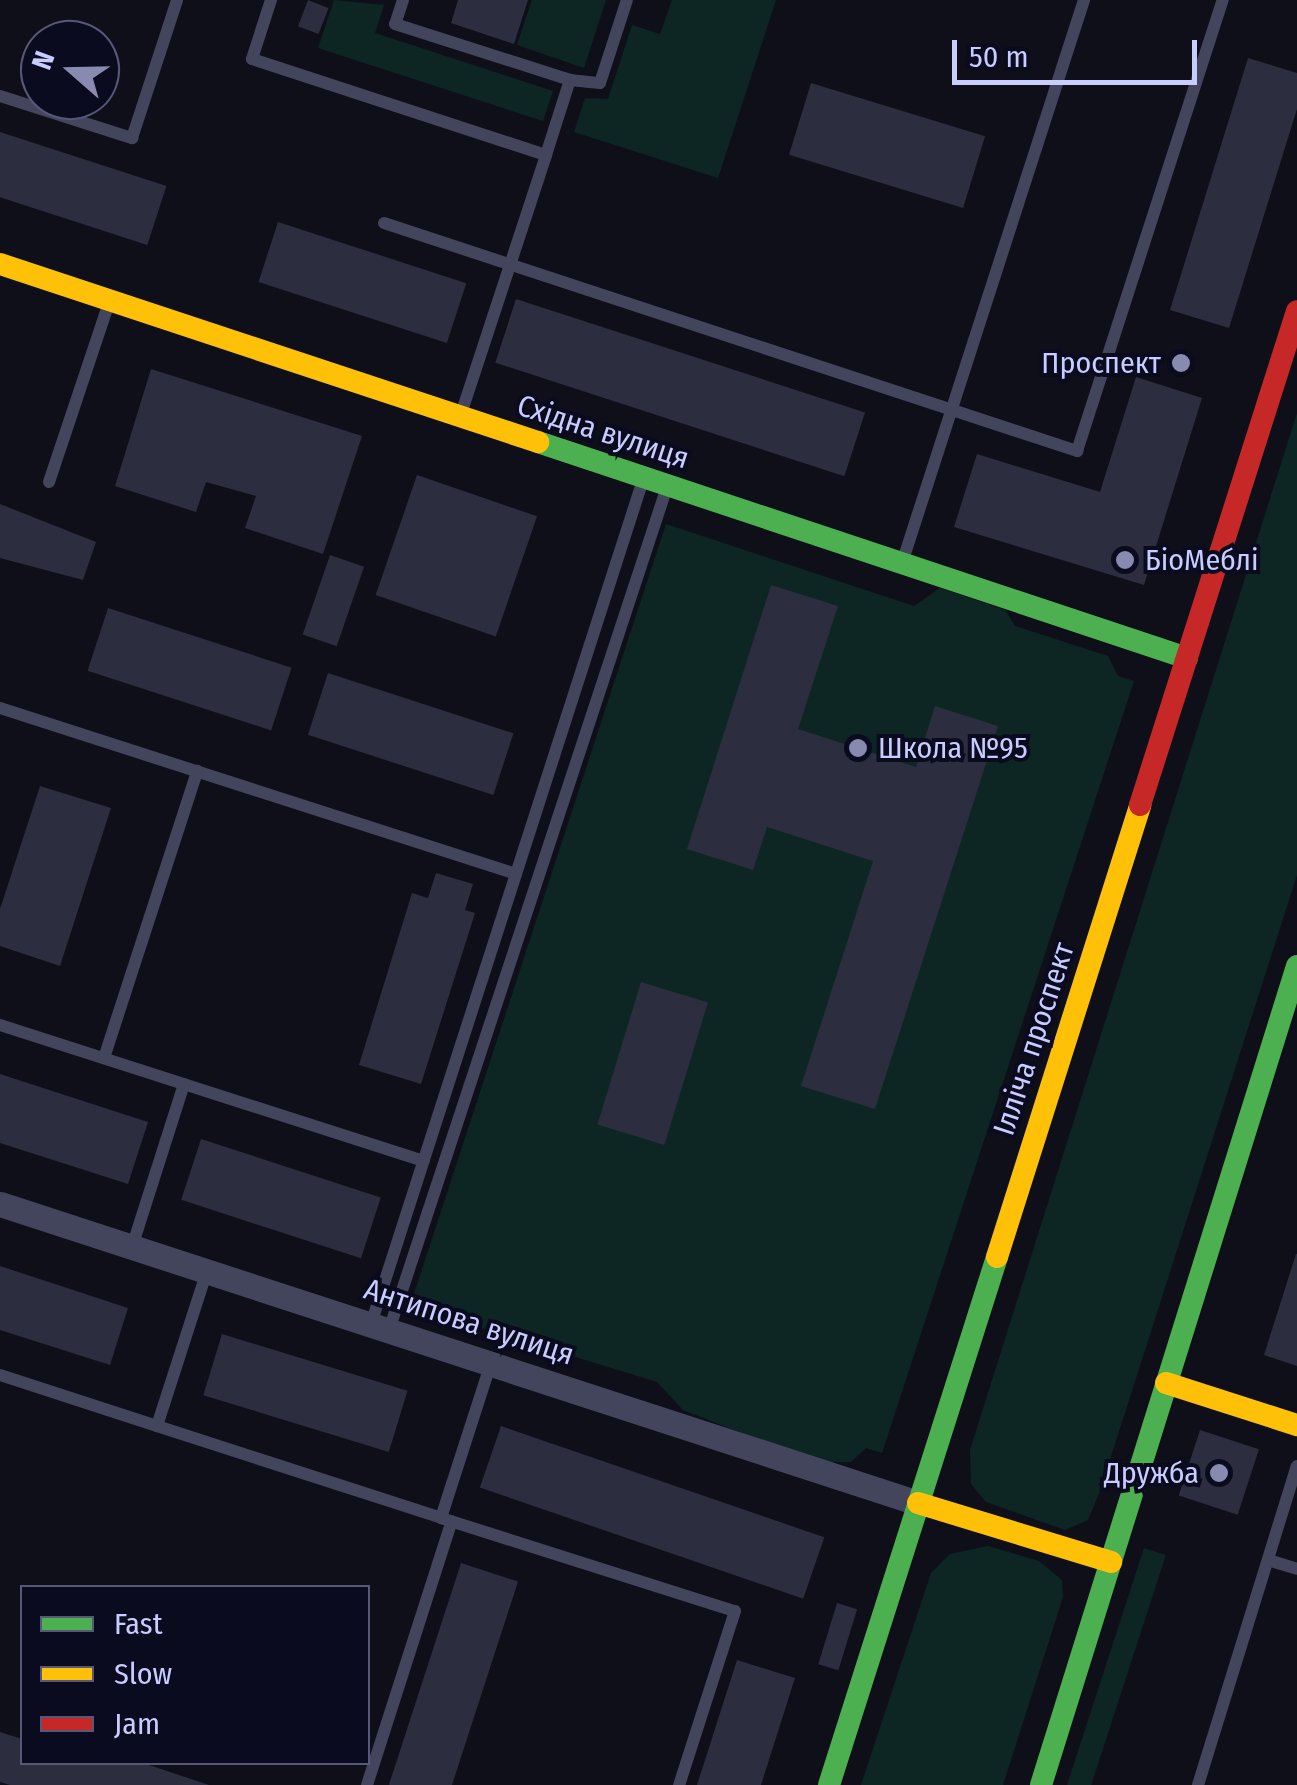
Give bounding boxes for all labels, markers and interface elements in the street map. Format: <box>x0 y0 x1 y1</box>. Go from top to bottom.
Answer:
north arrow <box>20 20 120 120</box>
scale bar <box>957 20 1202 82</box>
text: 50 m <box>969 39 1029 75</box>
text: N <box>25 47 62 74</box>
place label: Проспект <box>1041 345 1161 381</box>
marker: Проспект <box>1170 352 1192 374</box>
street label: Східна вулиця <box>513 387 693 477</box>
place label: БіоМеблі <box>1145 542 1258 578</box>
marker: БіоМеблі <box>1114 549 1136 571</box>
place label: Школа №95 <box>878 730 1028 766</box>
marker: Школа №95 <box>847 737 869 759</box>
street label: Ілліча проспект <box>986 938 1082 1140</box>
street label: Антипова вулиця <box>360 1271 578 1373</box>
place label: Дружба <box>1104 1455 1199 1491</box>
marker: Дружба <box>1208 1462 1230 1484</box>
legend <box>20 1585 370 1765</box>
text: Fast <box>114 1606 162 1642</box>
text: Slow <box>114 1656 172 1692</box>
text: Jam <box>114 1706 160 1742</box>

